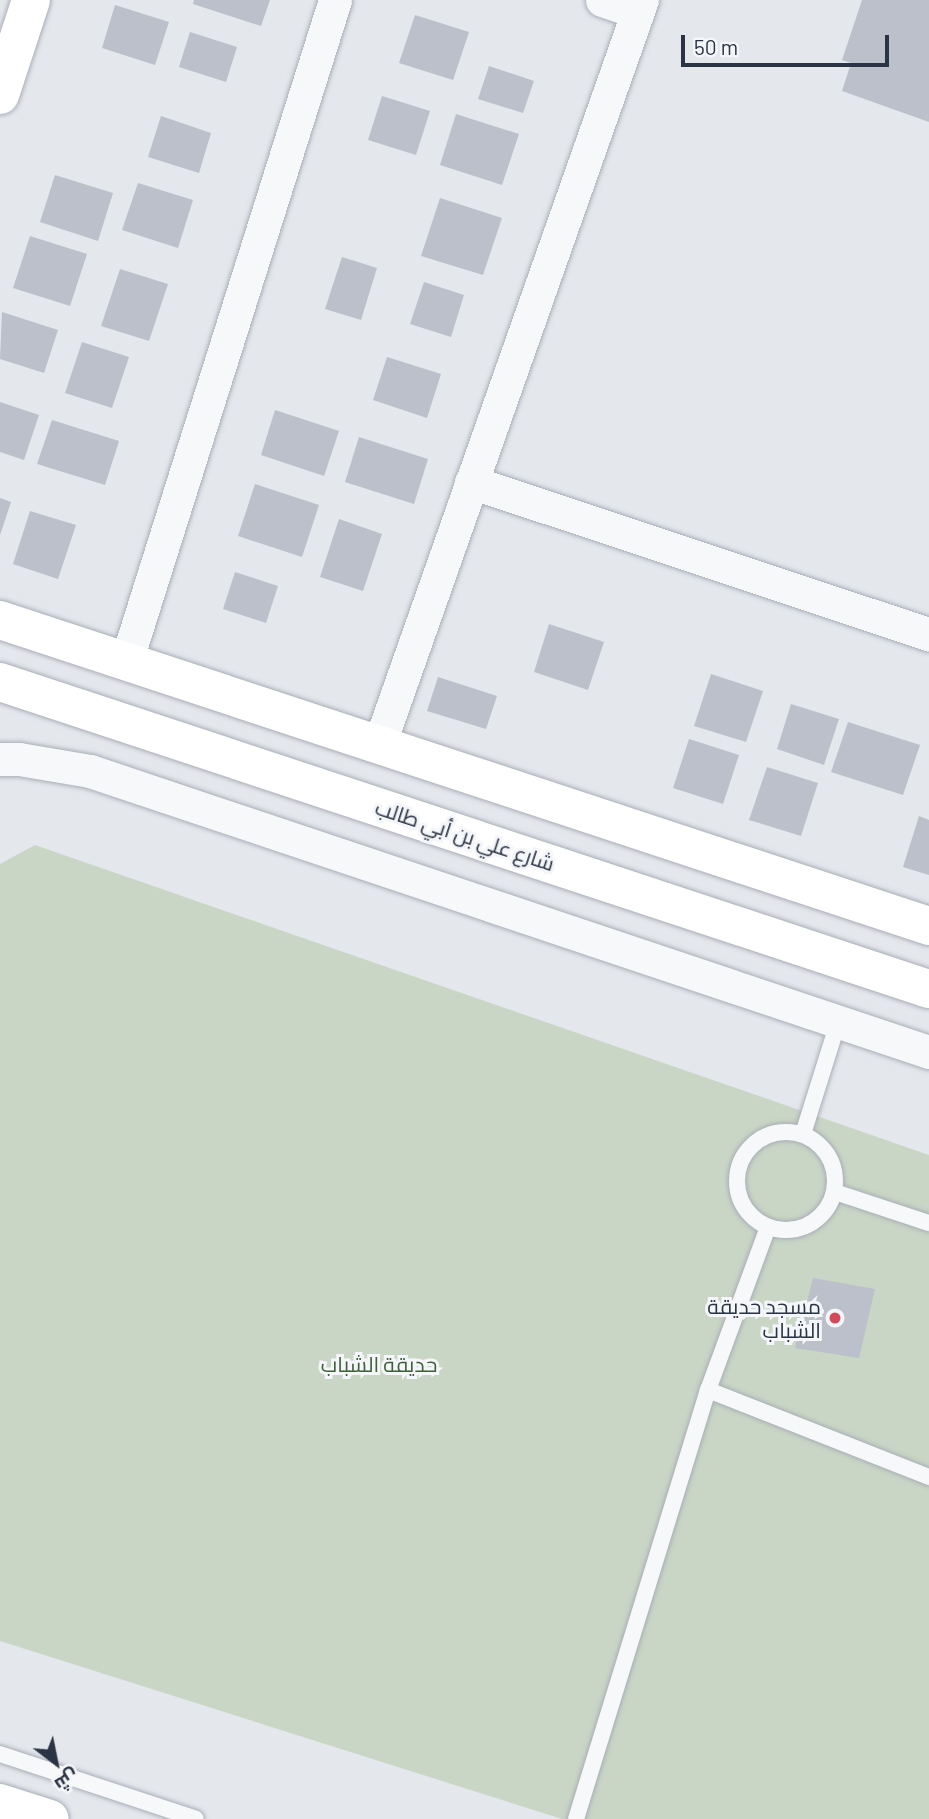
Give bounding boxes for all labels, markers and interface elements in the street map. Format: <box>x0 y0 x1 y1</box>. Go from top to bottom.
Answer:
scale bar <box>684 21 892 65</box>
text: 50 m <box>694 34 738 59</box>
street label: شارع علي بن أبي طالب <box>372 794 558 876</box>
place label: مسجد حديقة الشباب <box>707 1293 821 1343</box>
marker: مسجد حديقة الشباب <box>827 1310 843 1326</box>
park label: حديقة الشباب <box>321 1351 437 1377</box>
north arrow <box>21 1728 91 1798</box>
text: ش <box>51 1765 84 1797</box>

